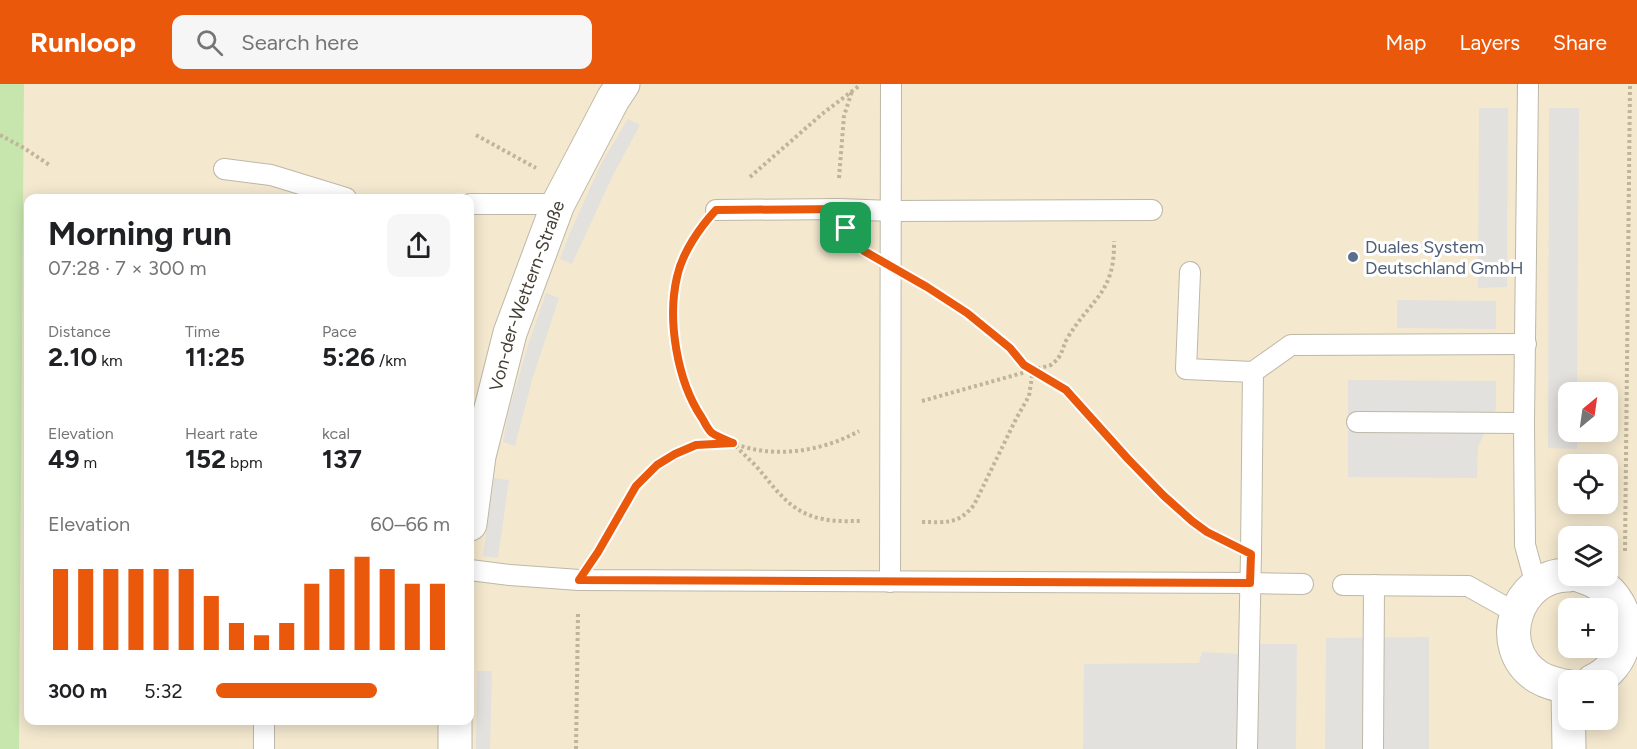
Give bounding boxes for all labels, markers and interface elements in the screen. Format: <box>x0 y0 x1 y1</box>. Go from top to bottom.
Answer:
search box <box>172 15 592 69</box>
text: Runloop <box>30 25 136 59</box>
icon: search <box>193 26 226 59</box>
text: Search here <box>241 29 359 56</box>
text: Map <box>1386 30 1426 55</box>
text: Layers <box>1459 30 1520 55</box>
text: Share <box>1553 30 1607 55</box>
street label: Von-der-Wettern-Straße <box>485 197 569 394</box>
pin <box>820 202 871 253</box>
icon: arrive <box>829 211 862 244</box>
text: Morning run <box>48 214 232 253</box>
button: share <box>387 214 450 277</box>
place label: Duales System Deutschland GmbH <box>1365 236 1523 279</box>
marker: Duales System Deutschland GmbH <box>1346 250 1360 264</box>
text: 07:28 · 7 × 300 m <box>48 256 207 280</box>
text: Distance <box>48 322 111 341</box>
text: Time <box>185 322 220 341</box>
text: Pace <box>322 322 357 341</box>
text: 2.10 <box>48 341 97 373</box>
text: 11:25 <box>185 341 245 373</box>
text: 5:26 <box>322 341 375 373</box>
text: km <box>97 351 123 370</box>
text: /km <box>375 351 407 370</box>
north arrow <box>1558 382 1618 442</box>
map controls <box>1558 382 1618 730</box>
text: Elevation <box>48 424 114 443</box>
text: Heart rate <box>185 424 258 443</box>
text: kcal <box>322 424 350 443</box>
text: 49 <box>48 443 80 475</box>
text: 152 <box>185 443 226 475</box>
text: 137 <box>322 443 362 475</box>
text: m <box>80 453 97 472</box>
text: bpm <box>226 453 263 472</box>
button: locate <box>1558 454 1618 514</box>
text: Elevation <box>48 512 130 536</box>
text: 60–66 m <box>370 512 450 536</box>
button: layers <box>1558 526 1618 586</box>
button: + <box>1558 598 1618 658</box>
button: − <box>1558 670 1618 730</box>
text: 300 m <box>48 679 107 703</box>
text: 5:32 <box>144 679 183 703</box>

